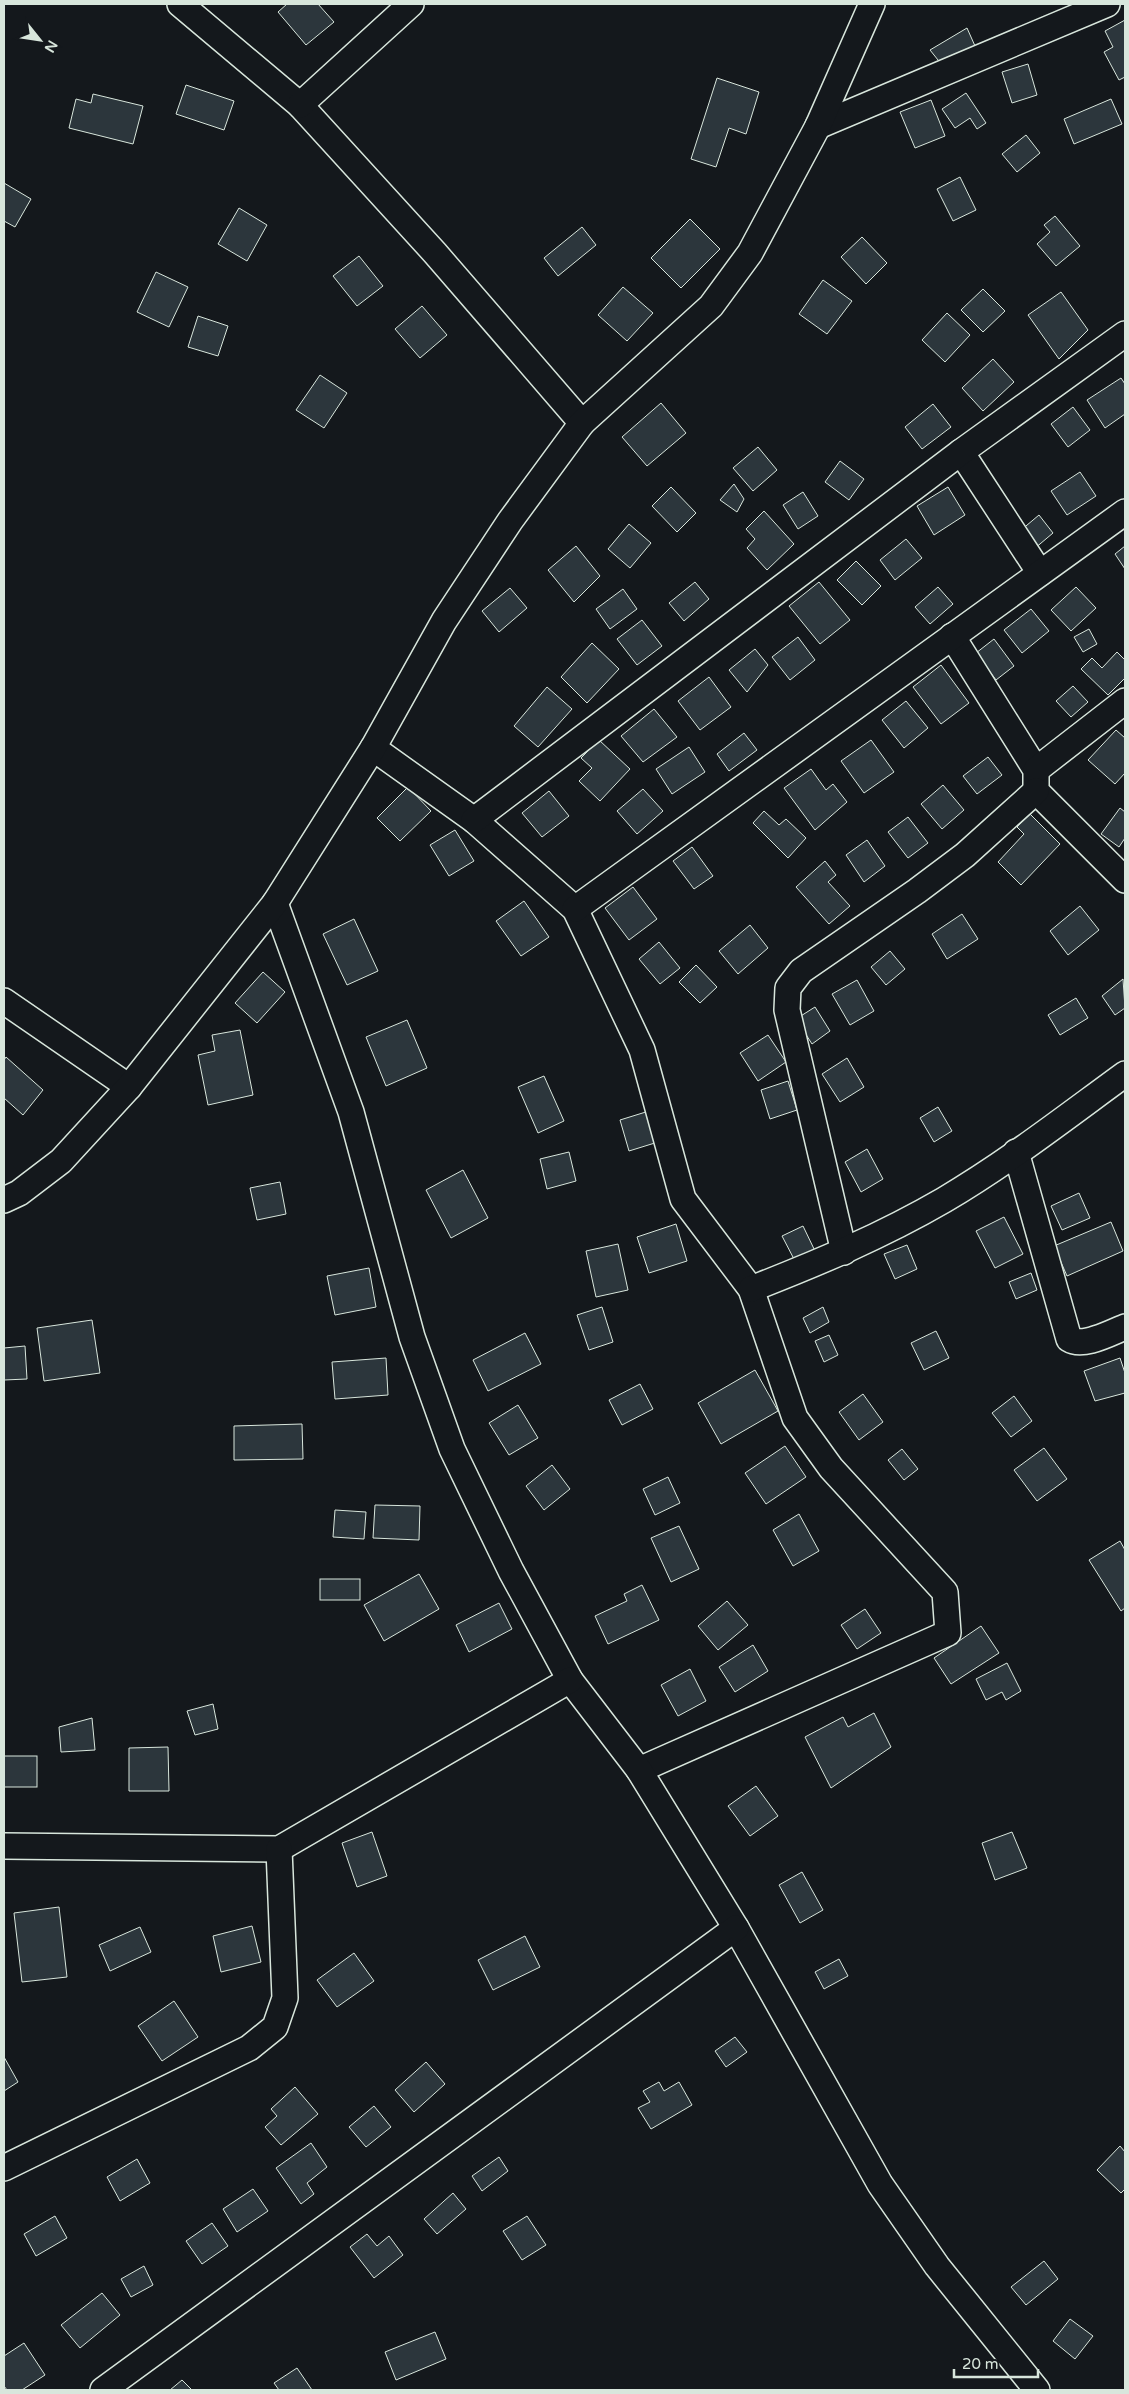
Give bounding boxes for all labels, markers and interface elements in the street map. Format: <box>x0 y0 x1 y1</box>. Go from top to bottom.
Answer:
north arrow <box>15 15 65 65</box>
text: N <box>41 37 61 55</box>
scale bar <box>954 2346 1038 2378</box>
text: 20 m <box>962 2355 999 2373</box>

